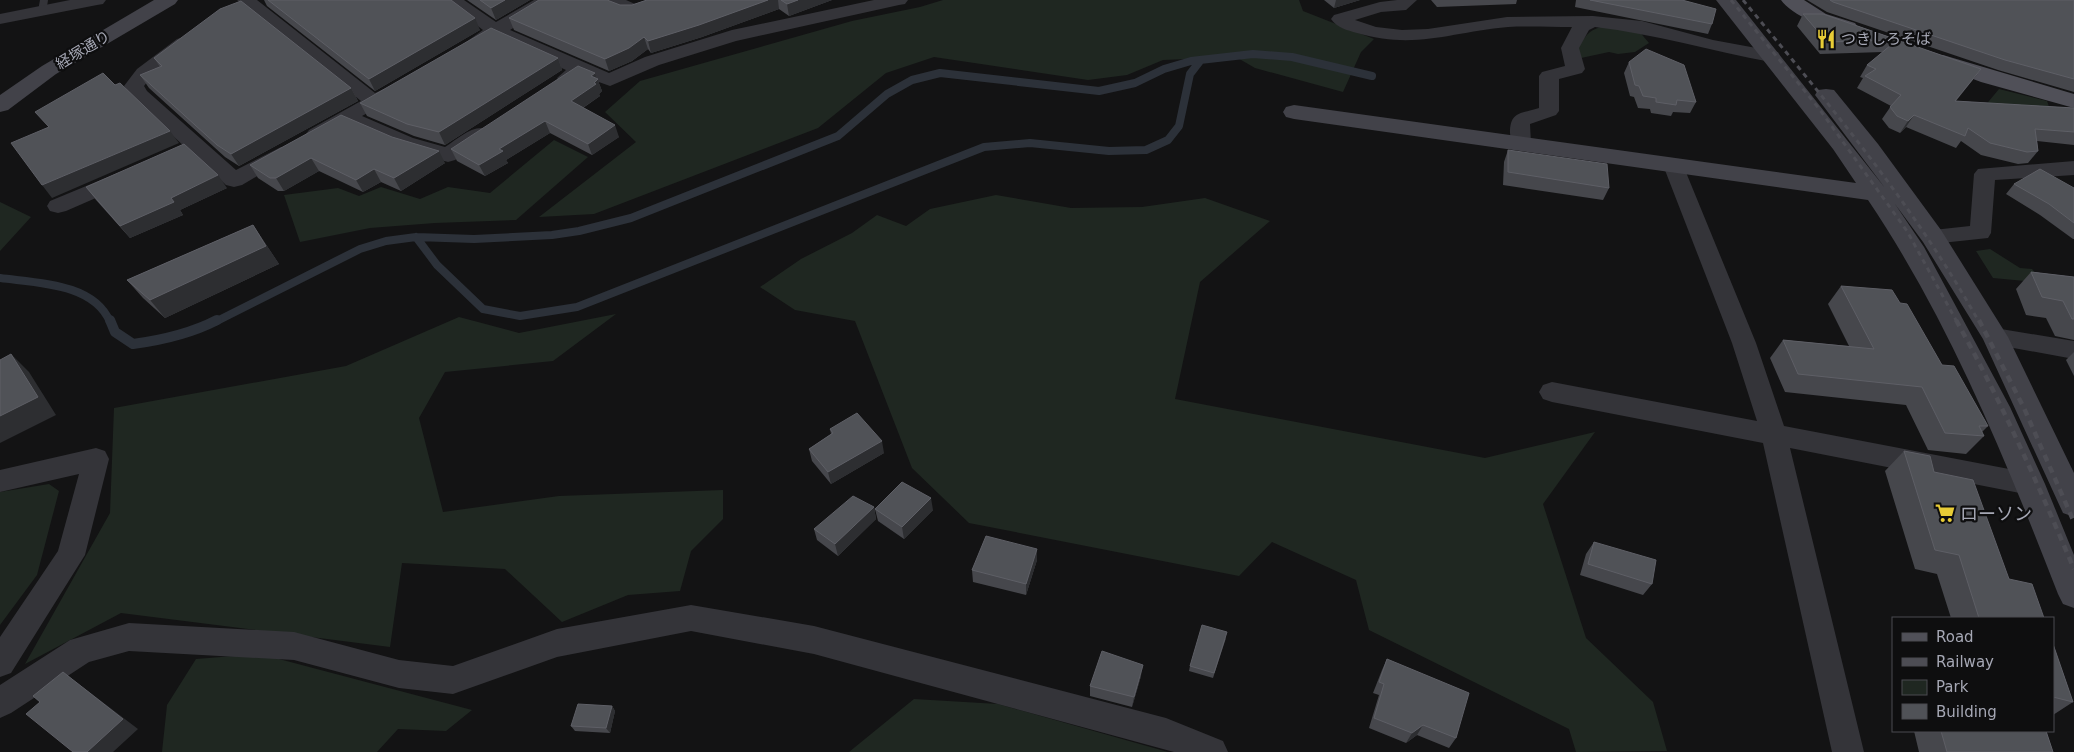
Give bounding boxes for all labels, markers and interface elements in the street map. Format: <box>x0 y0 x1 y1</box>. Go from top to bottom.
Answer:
street label: 経塚通り <box>53 27 113 73</box>
restaurant icon: つきしろそば <box>1815 28 1837 50</box>
place label: つきしろそば <box>1841 30 1931 48</box>
supermarket icon: ローソン <box>1934 502 1956 524</box>
place label: ローソン <box>1960 503 2032 524</box>
legend <box>1892 617 2054 732</box>
text: Road <box>1936 628 1974 646</box>
text: Railway <box>1936 653 1994 671</box>
text: Park <box>1936 678 1969 696</box>
text: Building <box>1936 703 1997 721</box>

